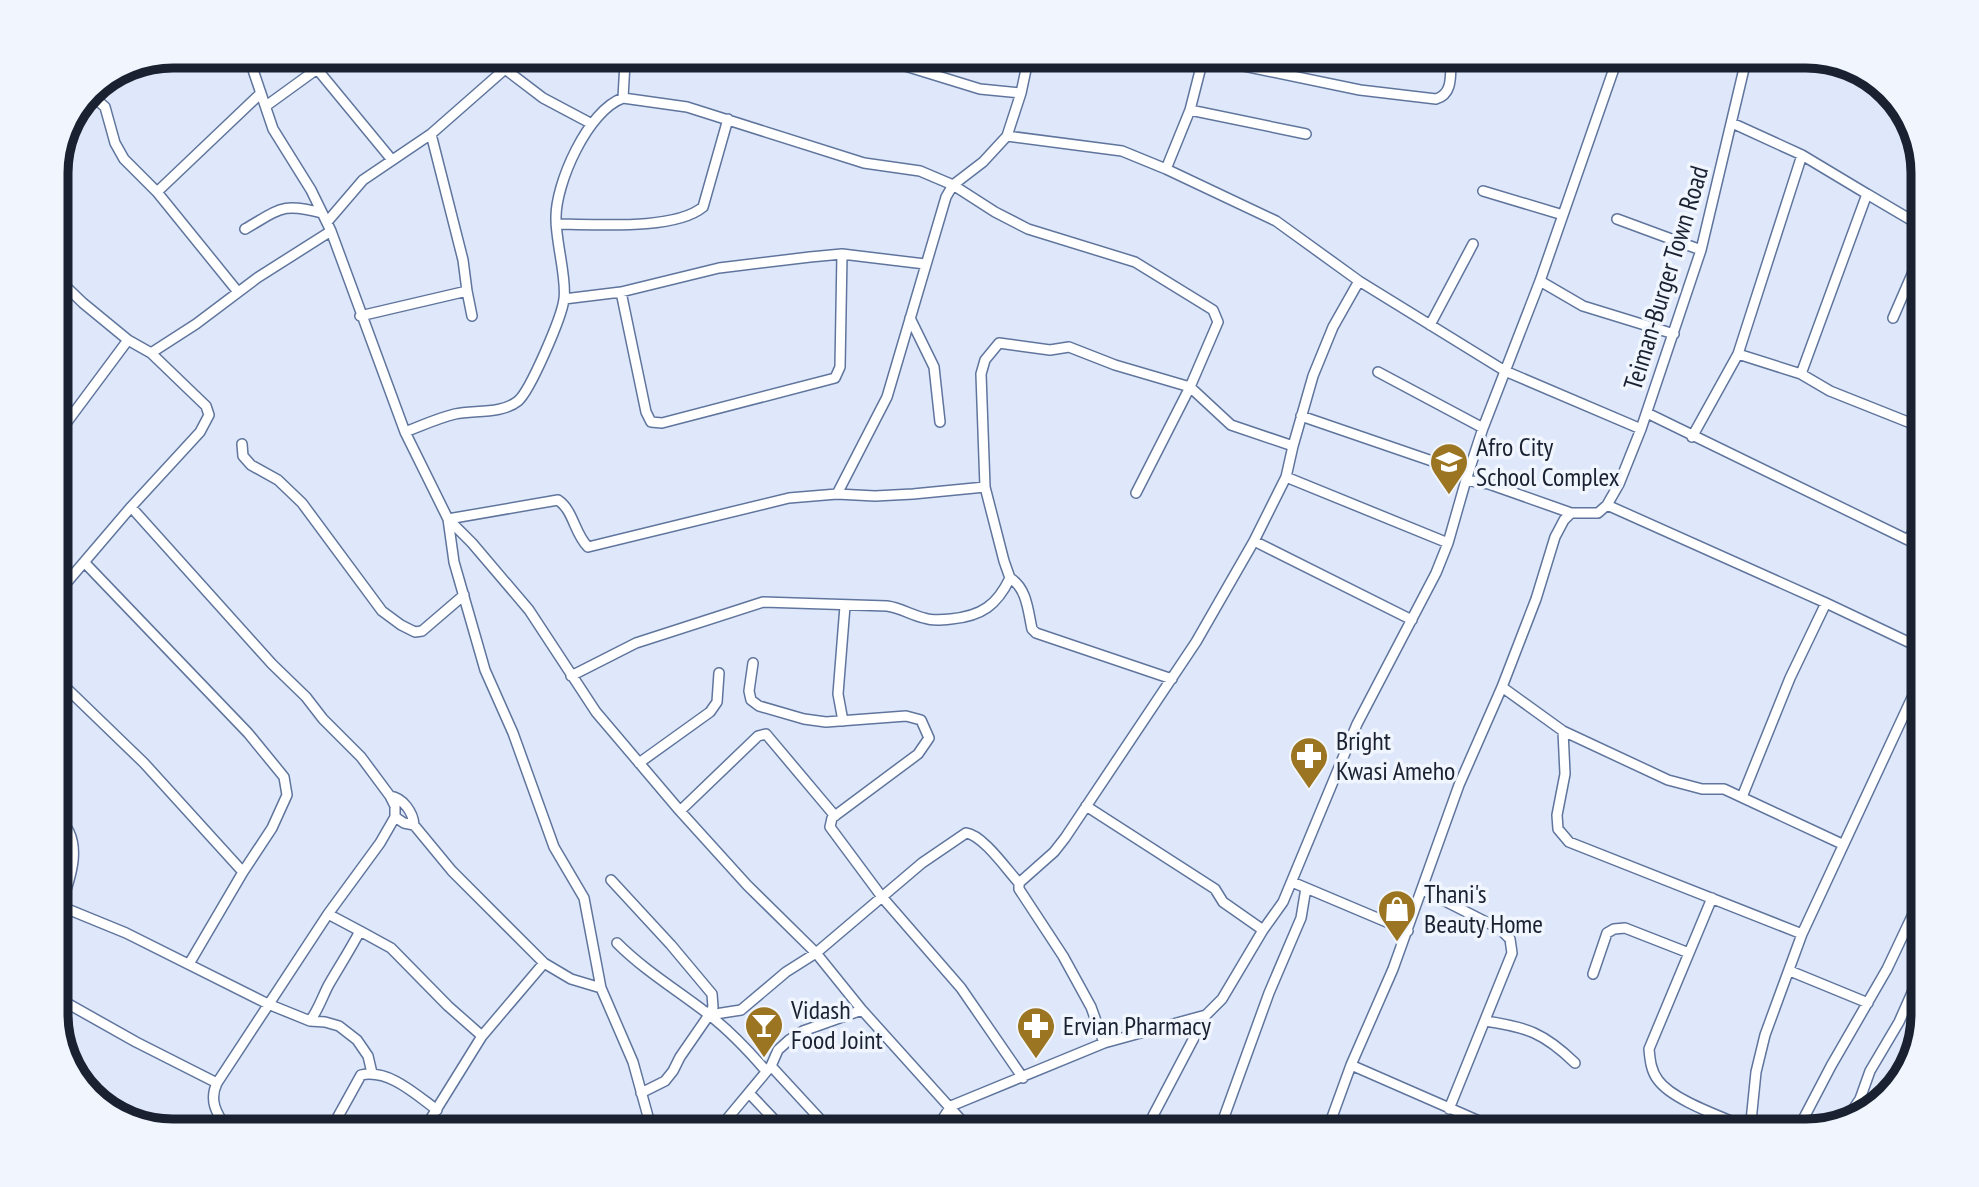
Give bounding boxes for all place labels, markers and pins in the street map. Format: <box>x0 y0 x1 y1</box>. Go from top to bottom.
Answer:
place label: Afro City School Complex <box>1476 430 1620 493</box>
school or university icon: Afro City School Complex <box>1428 441 1470 496</box>
place label: Bright Kwasi Ameho <box>1336 724 1455 787</box>
pharmacy icon: Bright Kwasi Ameho <box>1288 735 1330 790</box>
place label: Thani's Beauty Home <box>1424 877 1543 940</box>
shop icon: Thani's Beauty Home <box>1376 888 1418 943</box>
place label: Vidash Food Joint <box>790 993 883 1056</box>
bar icon: Vidash Food Joint <box>743 1004 785 1059</box>
pharmacy icon: Ervian Pharmacy <box>1015 1005 1057 1060</box>
place label: Ervian Pharmacy <box>1063 1009 1211 1042</box>

